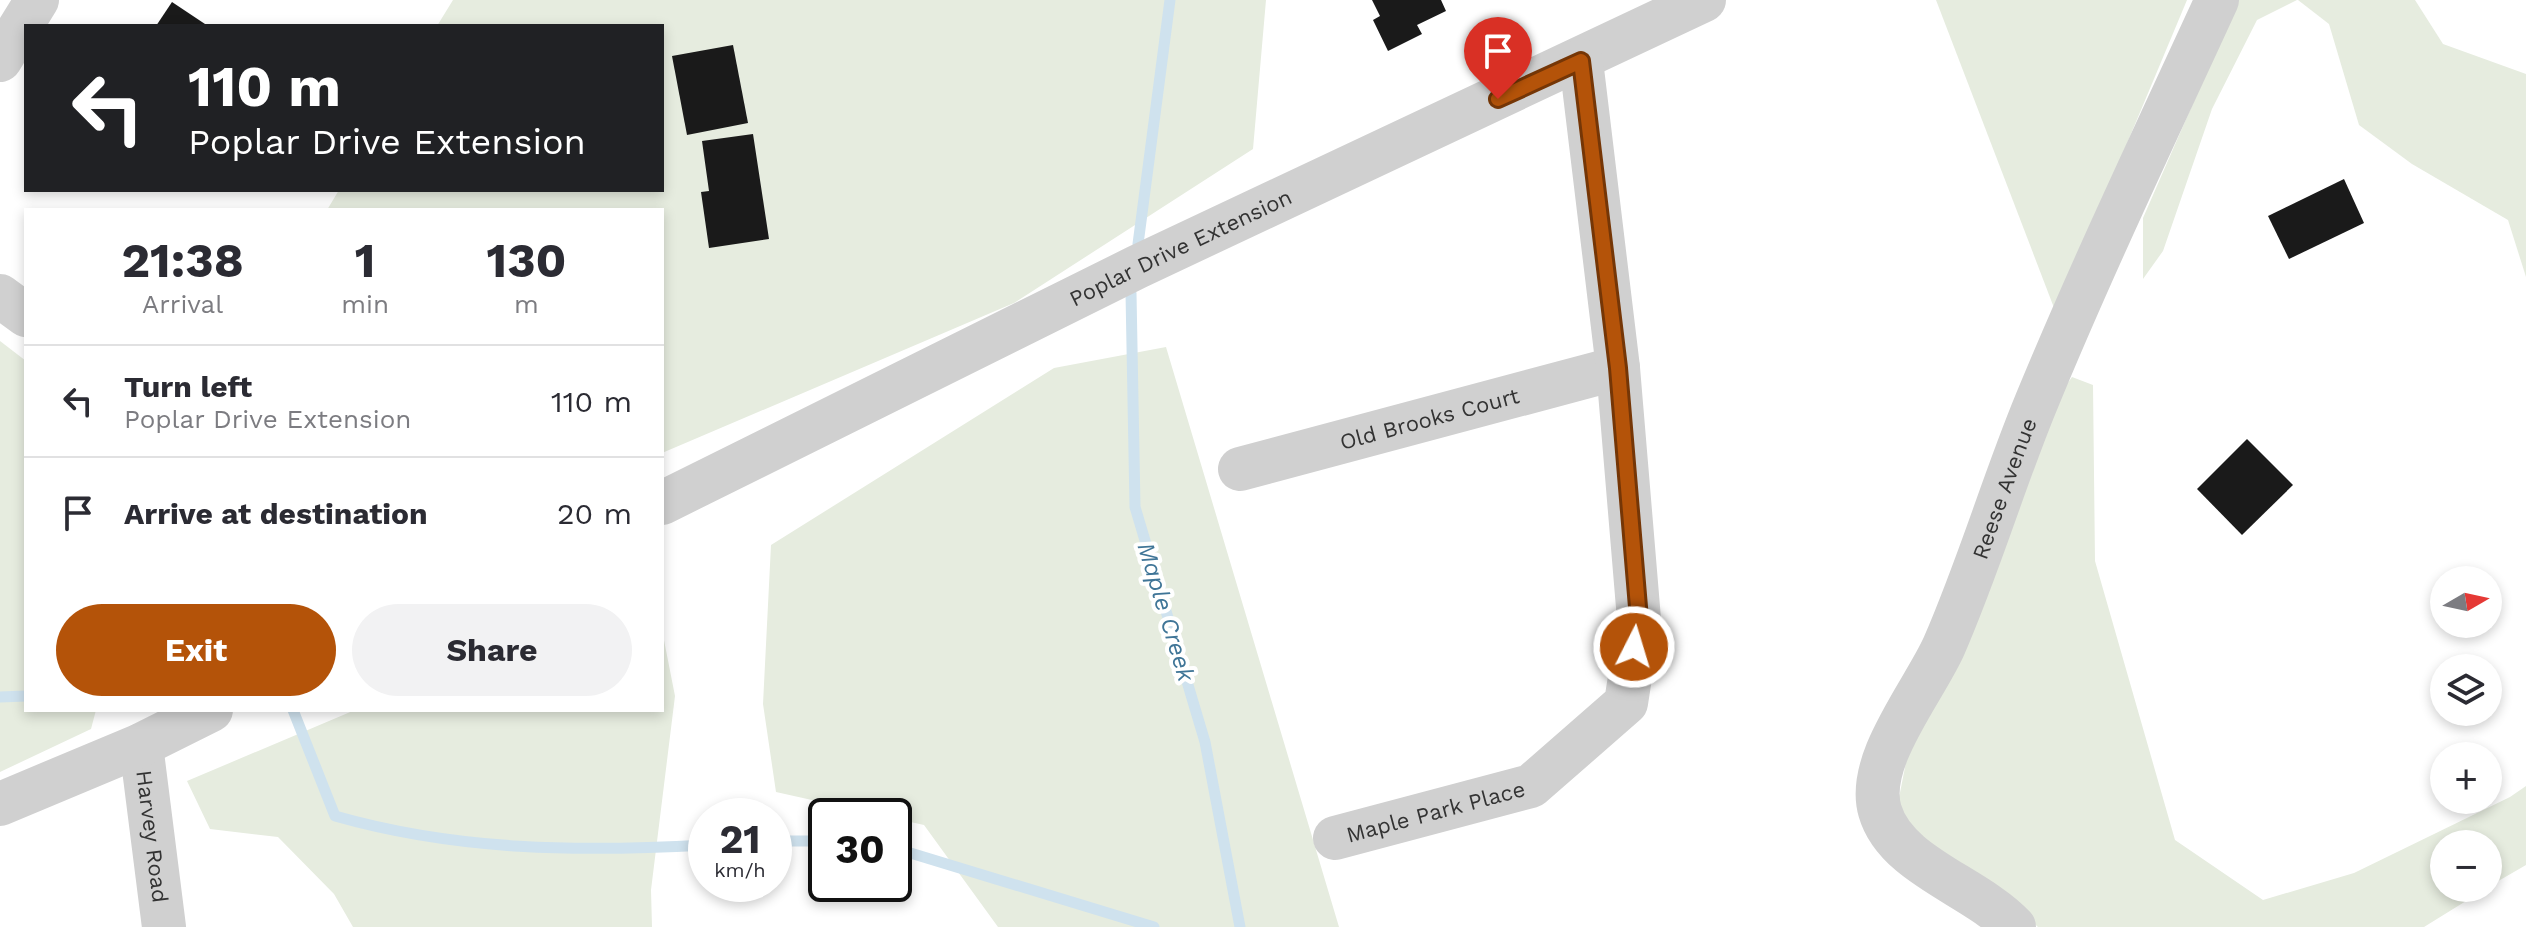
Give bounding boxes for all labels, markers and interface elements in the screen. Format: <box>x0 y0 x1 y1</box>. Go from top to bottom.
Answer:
pin <box>1464 17 1532 99</box>
icon: arrive <box>1476 29 1520 73</box>
text: 110 m <box>188 54 341 120</box>
icon: left <box>56 56 160 160</box>
text: Poplar Drive Extension <box>188 121 586 163</box>
street label: Poplar Drive Extension <box>1065 184 1296 312</box>
text: 21:38 <box>121 232 244 289</box>
text: 1 <box>355 232 375 289</box>
text: 130 <box>486 232 567 289</box>
text: Arrival <box>142 289 223 319</box>
text: min <box>341 289 389 319</box>
text: m <box>514 289 539 319</box>
text: Turn left <box>124 369 252 404</box>
icon: left <box>56 379 100 423</box>
street label: Old Brooks Court <box>1337 383 1522 455</box>
text: 110 m <box>551 384 632 419</box>
text: Poplar Drive Extension <box>124 404 411 434</box>
street label: Reese Avenue <box>1967 414 2042 563</box>
icon: arrive <box>56 491 100 535</box>
text: Arrive at destination <box>124 496 428 531</box>
text: 20 m <box>557 496 632 531</box>
water label: Maple Creek <box>1132 539 1201 686</box>
north arrow <box>2430 566 2502 638</box>
map controls <box>2430 566 2502 902</box>
button: Exit <box>56 604 336 696</box>
button: Share <box>352 604 632 696</box>
position arrow <box>1592 605 1676 689</box>
button: layers <box>2430 654 2502 726</box>
button: + <box>2430 742 2502 814</box>
street label: Harvey Road <box>131 769 173 904</box>
street label: Maple Park Place <box>1344 776 1528 847</box>
speed limit sign: 30 <box>808 798 912 902</box>
text: 21 <box>719 816 761 863</box>
button: − <box>2430 830 2502 902</box>
text: km/h <box>714 858 766 882</box>

